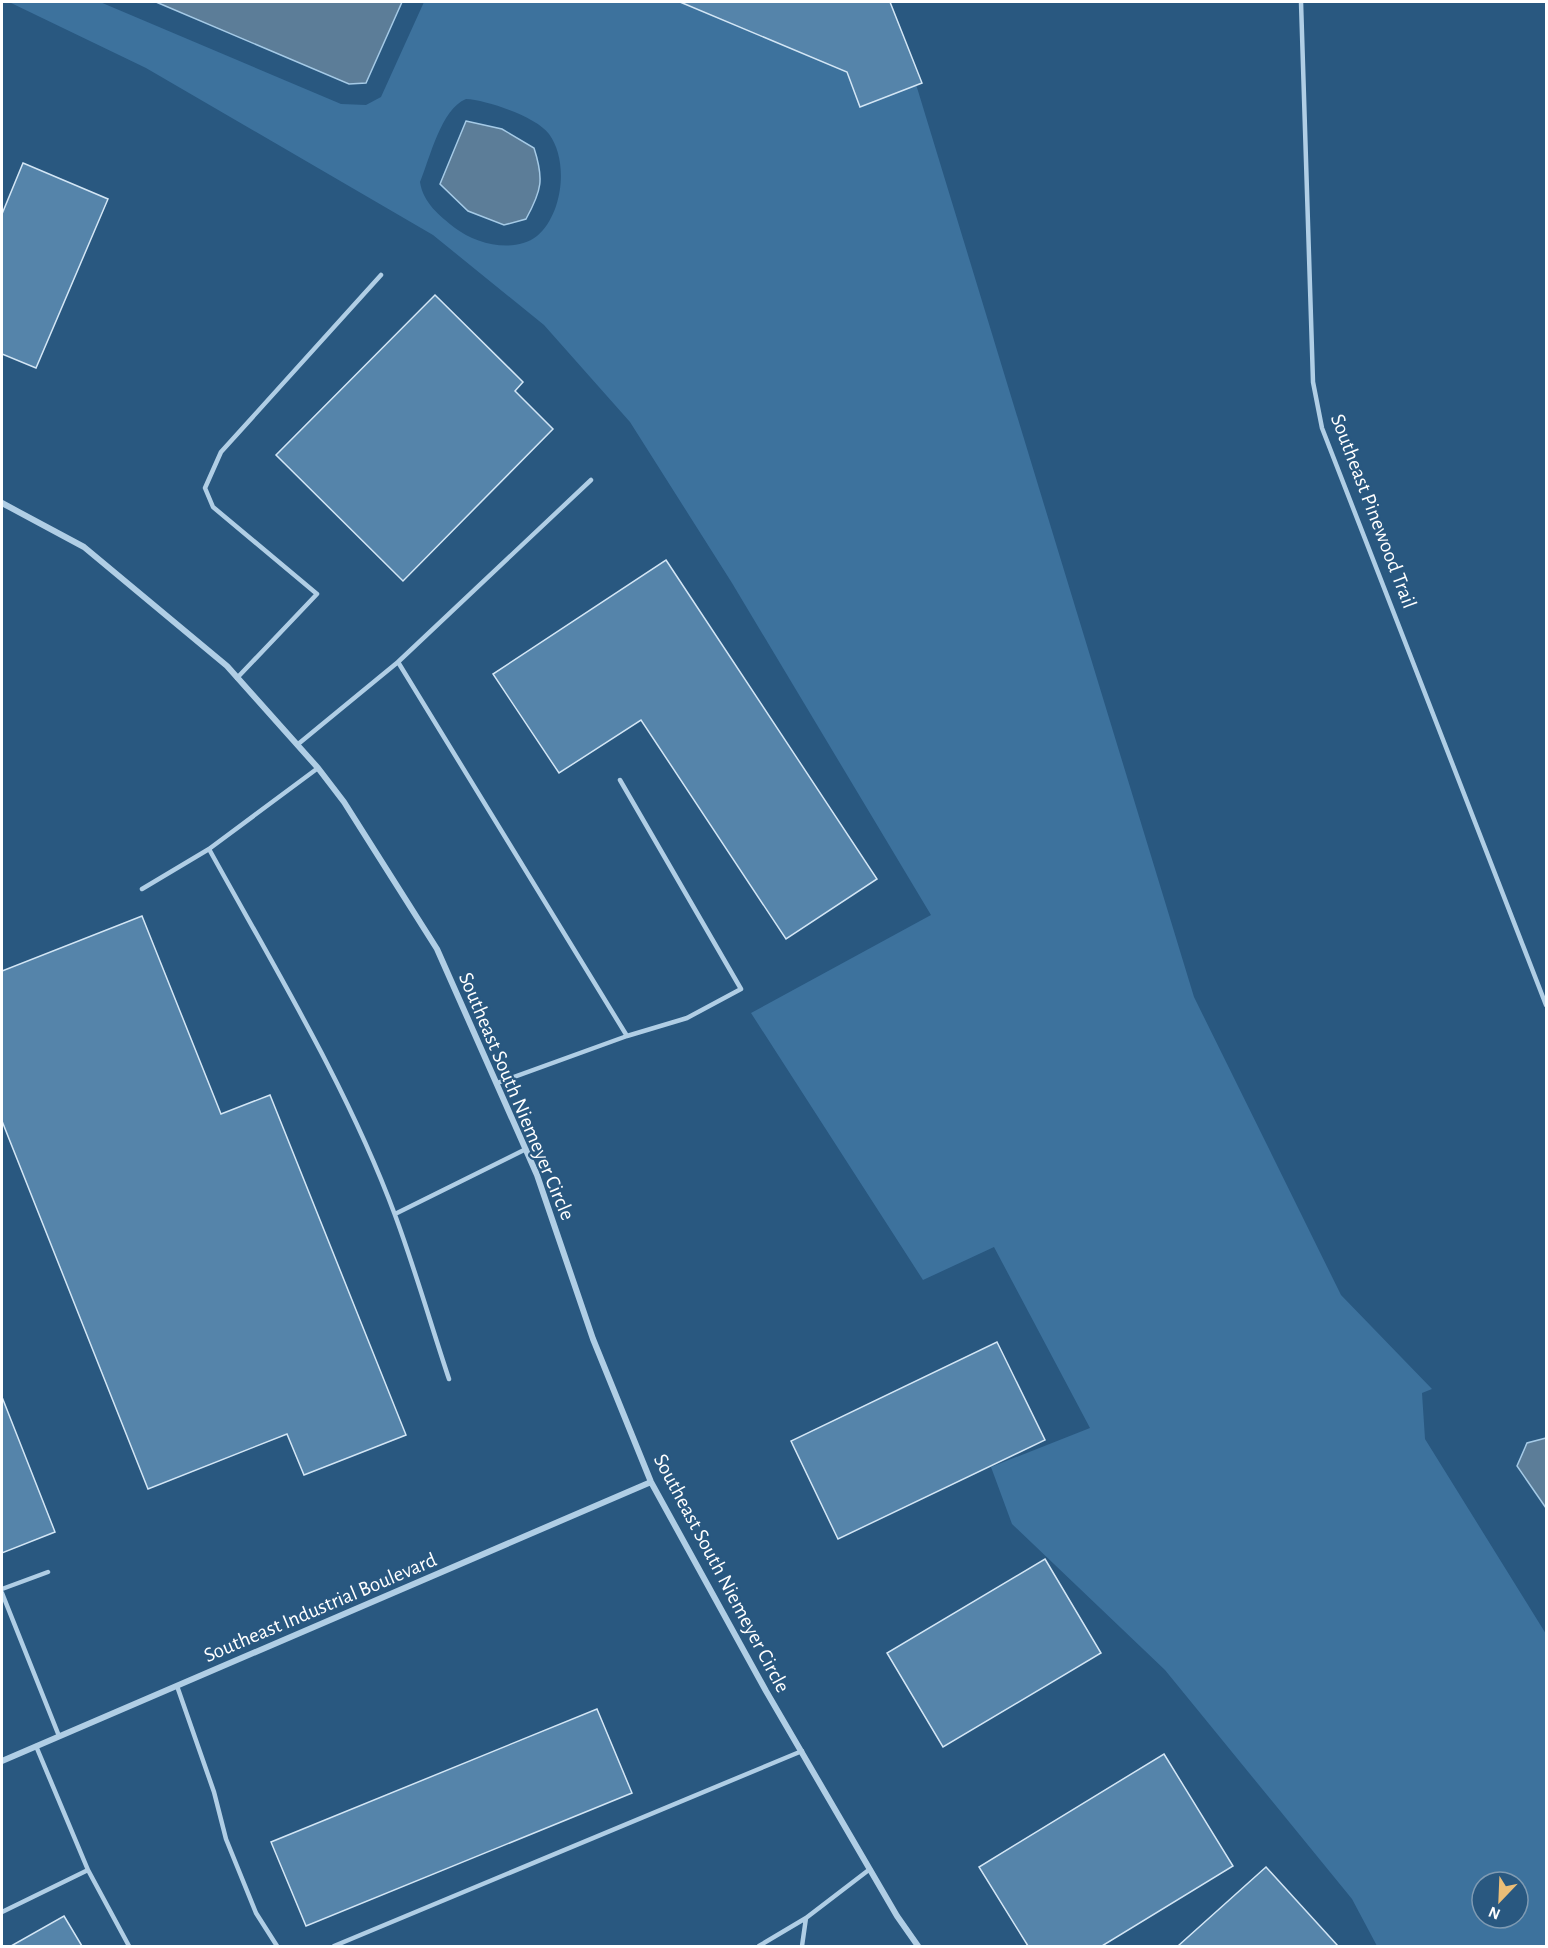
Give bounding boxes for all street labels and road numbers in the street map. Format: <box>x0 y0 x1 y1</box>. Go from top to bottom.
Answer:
street label: Southeast Pinewood Trail <box>1327 411 1420 611</box>
street label: Southeast South Niemeyer Circle <box>455 969 578 1223</box>
street label: Southeast South Niemeyer Circle <box>650 1450 793 1696</box>
street label: Southeast Industrial Boulevard <box>201 1549 440 1666</box>

